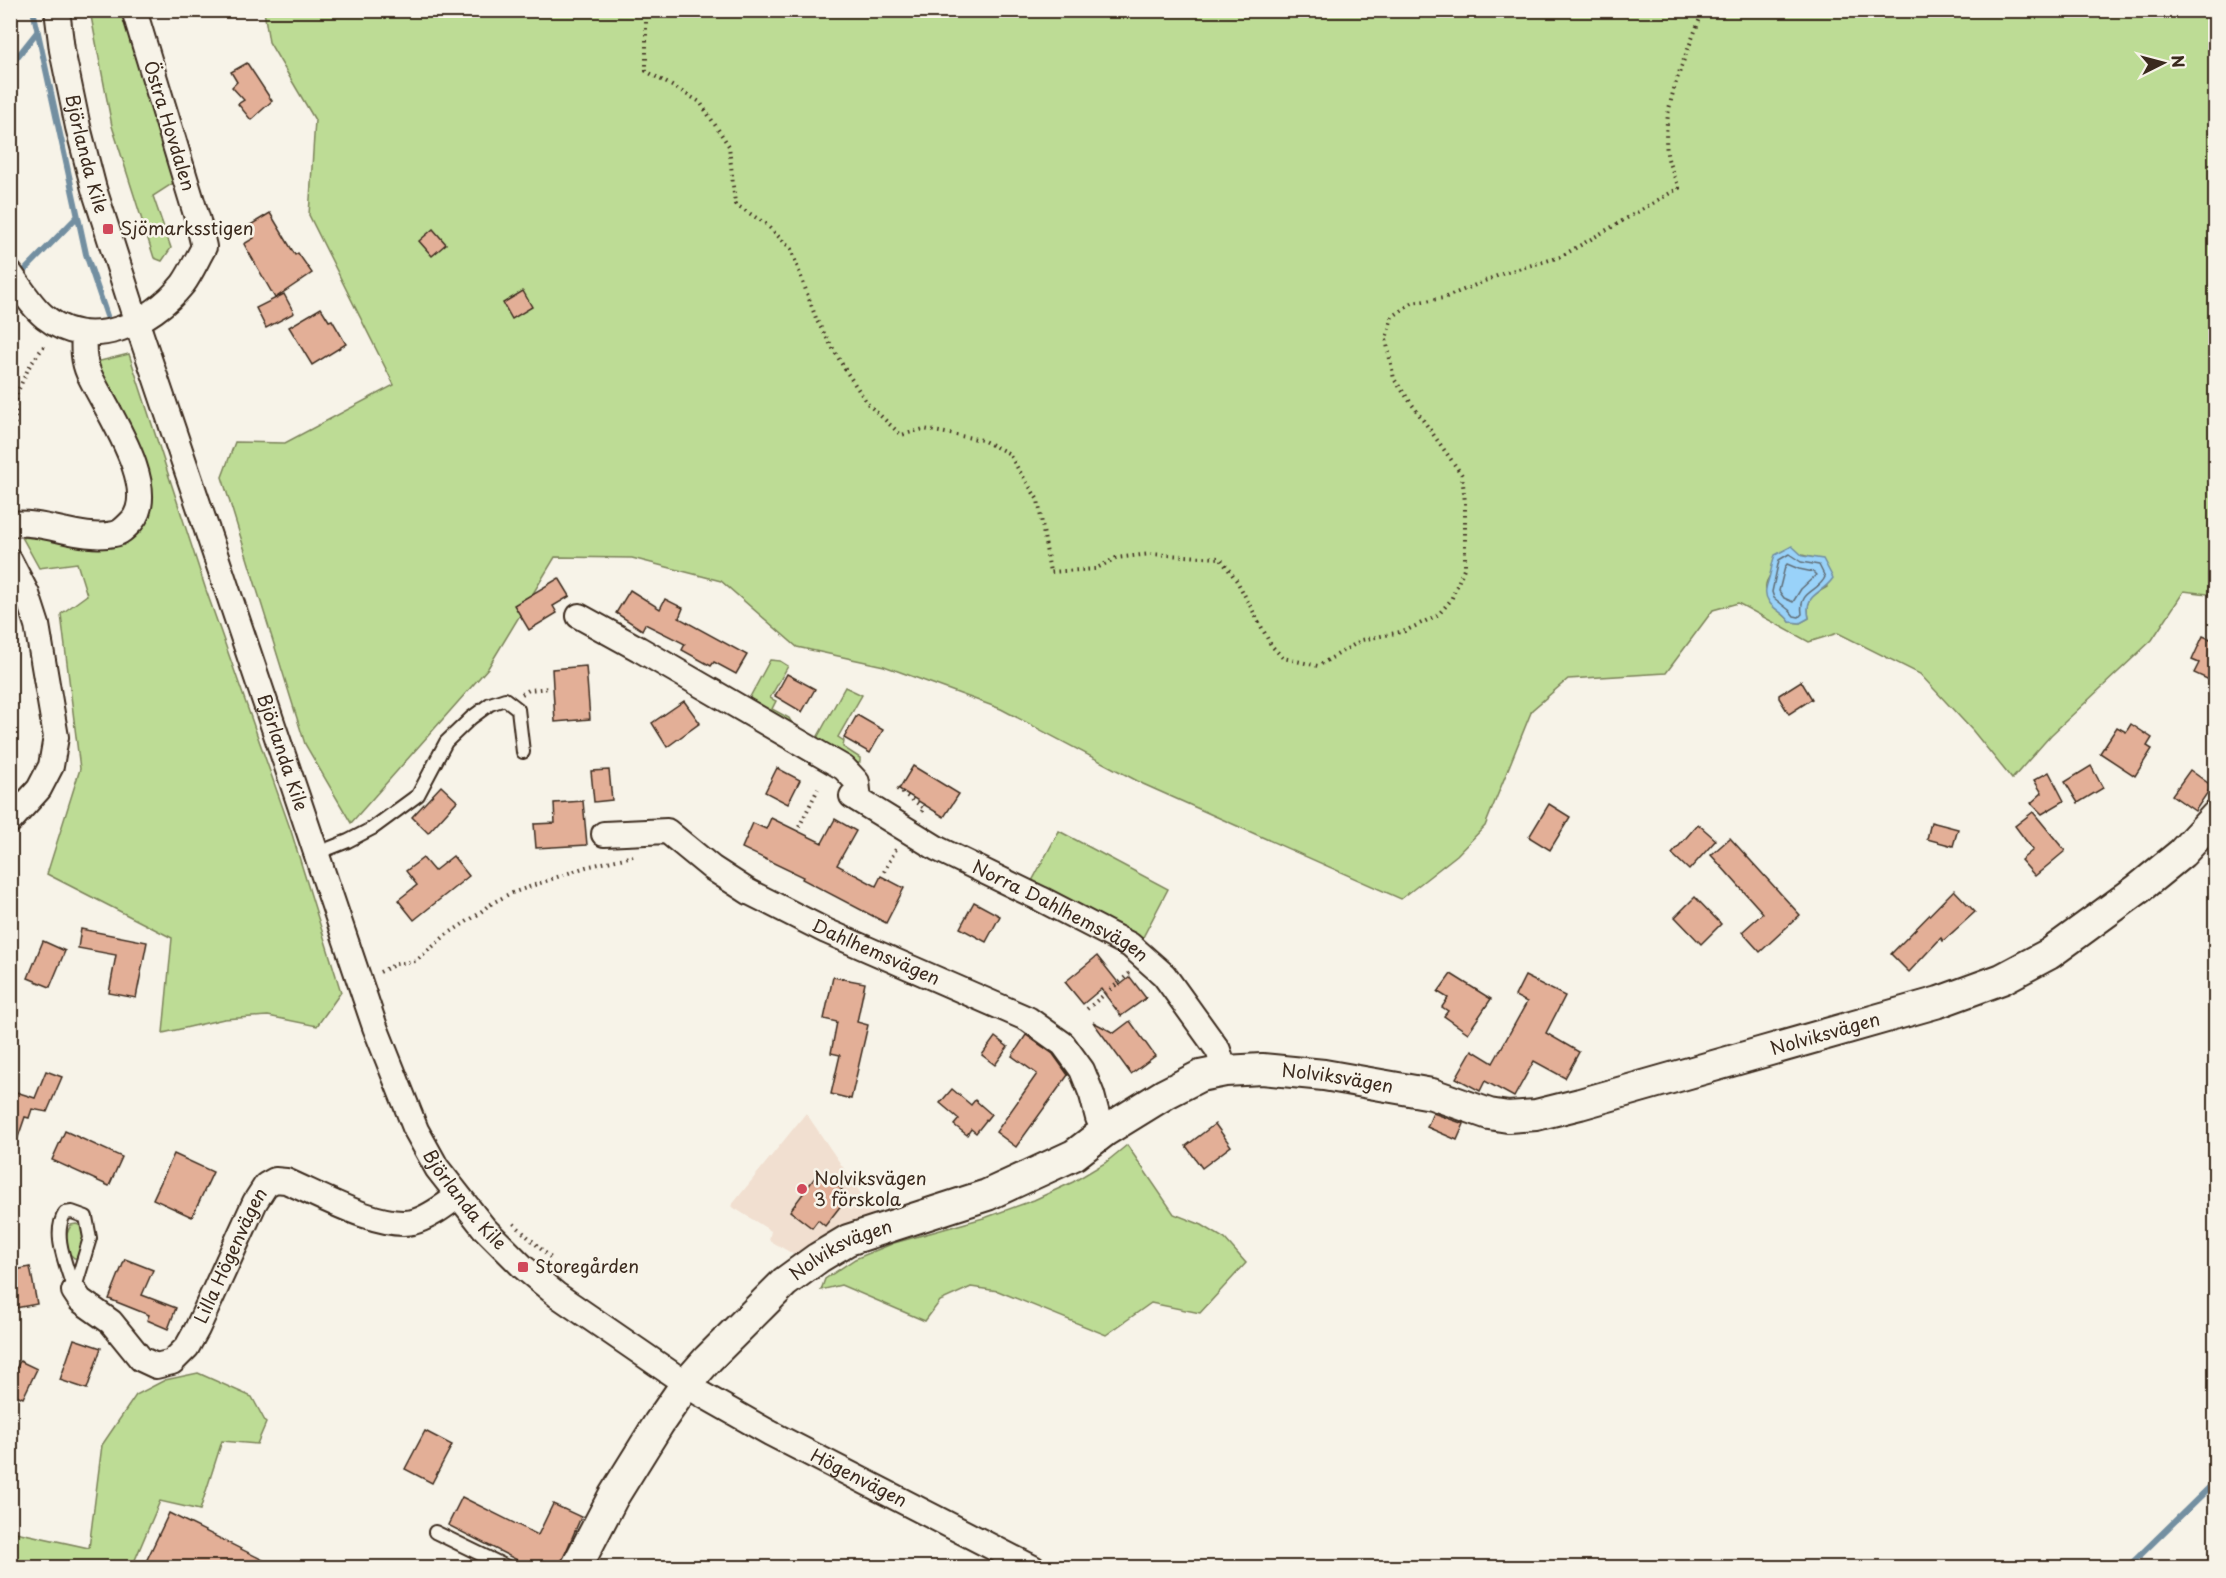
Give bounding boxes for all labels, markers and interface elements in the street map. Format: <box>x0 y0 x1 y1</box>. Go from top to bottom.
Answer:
north arrow <box>2133 33 2193 93</box>
text: N <box>2166 54 2192 69</box>
street label: Östra Hovdalen <box>138 57 203 194</box>
street label: Björlanda Kile <box>60 92 116 216</box>
place label: Sjömarksstigen <box>120 214 254 241</box>
marker: Sjömarksstigen <box>101 222 115 236</box>
street label: Björlanda Kile <box>251 690 316 814</box>
street label: Norra Dahlhemsvägen <box>968 853 1155 967</box>
street label: Dahlhemsvägen <box>808 911 945 991</box>
street label: Nolviksvägen <box>1767 1004 1883 1061</box>
street label: Nolviksvägen <box>1280 1056 1396 1099</box>
street label: Björlanda Kile <box>417 1144 513 1255</box>
place label: Nolviksvägen 3 förskola <box>814 1164 927 1212</box>
street label: Lilla Högenvägen <box>186 1182 273 1327</box>
marker: Nolviksvägen 3 förskola <box>795 1182 809 1196</box>
street label: Nolviksvägen <box>783 1212 895 1287</box>
place label: Storegården <box>535 1252 639 1279</box>
marker: Storegården <box>516 1260 530 1274</box>
street label: Högenvägen <box>806 1441 912 1513</box>

